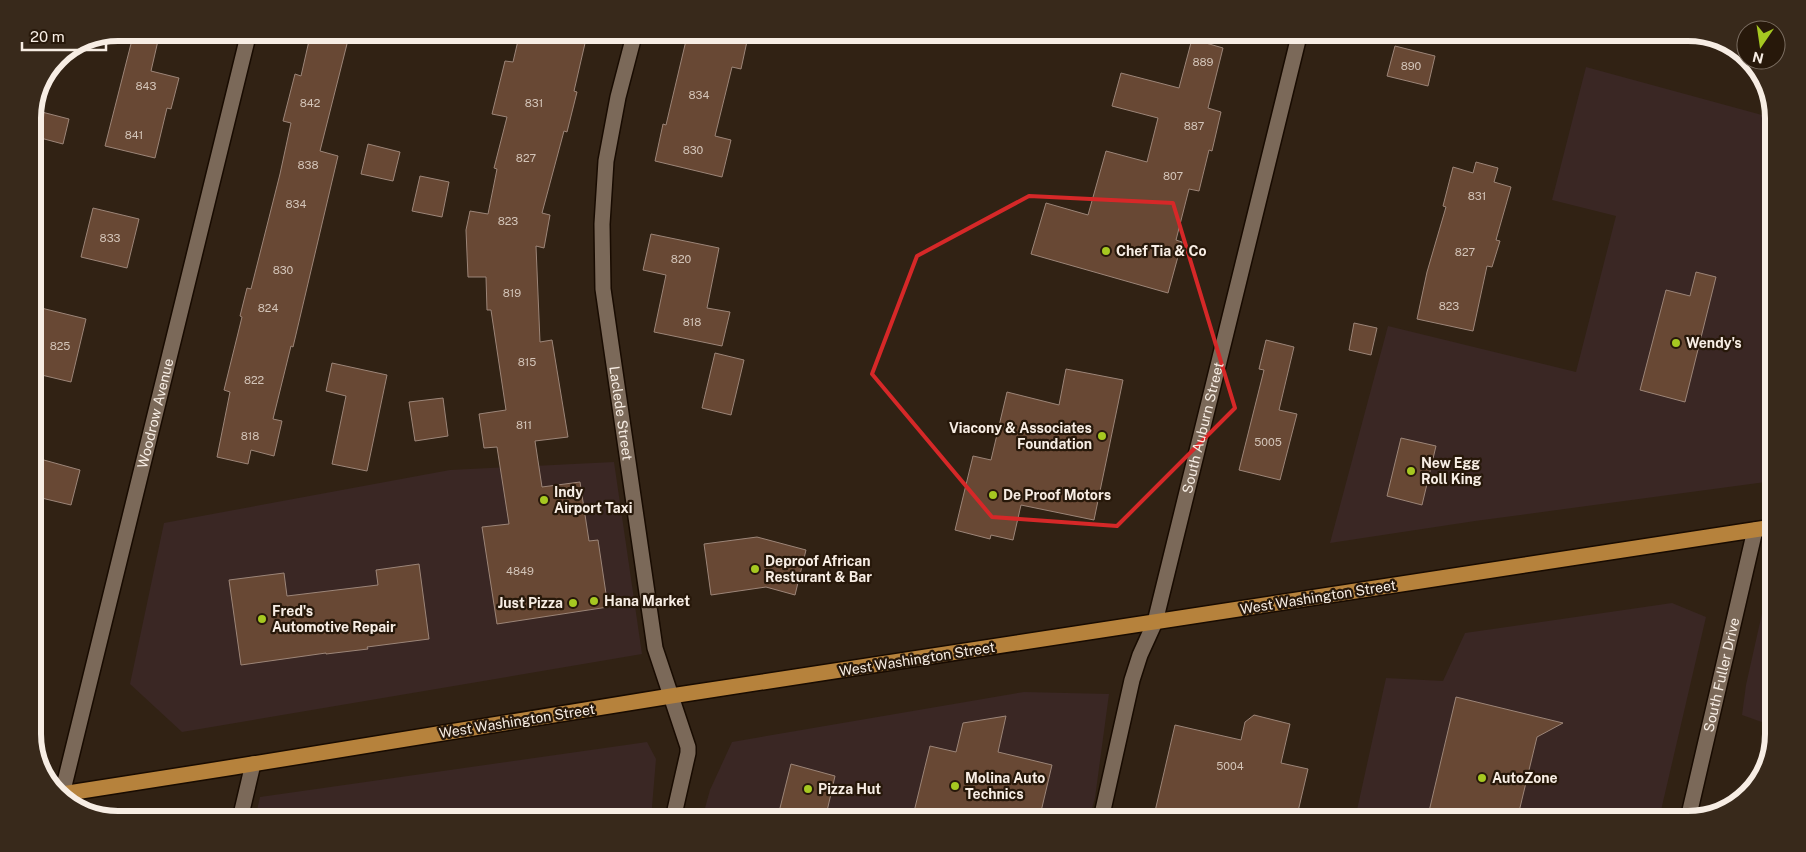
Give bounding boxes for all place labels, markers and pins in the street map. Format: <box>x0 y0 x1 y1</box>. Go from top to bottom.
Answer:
place label: Chef Tia & Co <box>1116 243 1207 259</box>
marker: Chef Tia & Co <box>1100 245 1112 257</box>
place label: Wendy's <box>1686 335 1742 351</box>
marker: Wendy's <box>1670 337 1682 349</box>
place label: Viacony & Associates Foundation <box>949 420 1092 452</box>
marker: Viacony & Associates Foundation <box>1096 430 1108 442</box>
place label: New Egg Roll King <box>1421 455 1482 487</box>
marker: New Egg Roll King <box>1405 465 1417 477</box>
place label: Indy Airport Taxi <box>554 484 633 516</box>
place label: De Proof Motors <box>1003 487 1111 503</box>
marker: De Proof Motors <box>987 489 999 501</box>
marker: Indy Airport Taxi <box>538 494 550 506</box>
place label: Deproof African Resturant & Bar <box>765 553 872 585</box>
marker: Deproof African Resturant & Bar <box>749 563 761 575</box>
place label: Hana Market <box>604 593 690 609</box>
place label: Just Pizza <box>498 595 563 611</box>
marker: Hana Market <box>588 595 600 607</box>
marker: Just Pizza <box>567 597 579 609</box>
place label: Fred's Automotive Repair <box>272 603 396 635</box>
marker: Fred's Automotive Repair <box>256 613 268 625</box>
place label: Molina Auto Technics <box>965 770 1045 802</box>
place label: AutoZone <box>1492 770 1558 786</box>
marker: AutoZone <box>1476 772 1488 784</box>
marker: Molina Auto Technics <box>949 780 961 792</box>
place label: Pizza Hut <box>818 781 881 797</box>
marker: Pizza Hut <box>802 783 814 795</box>

